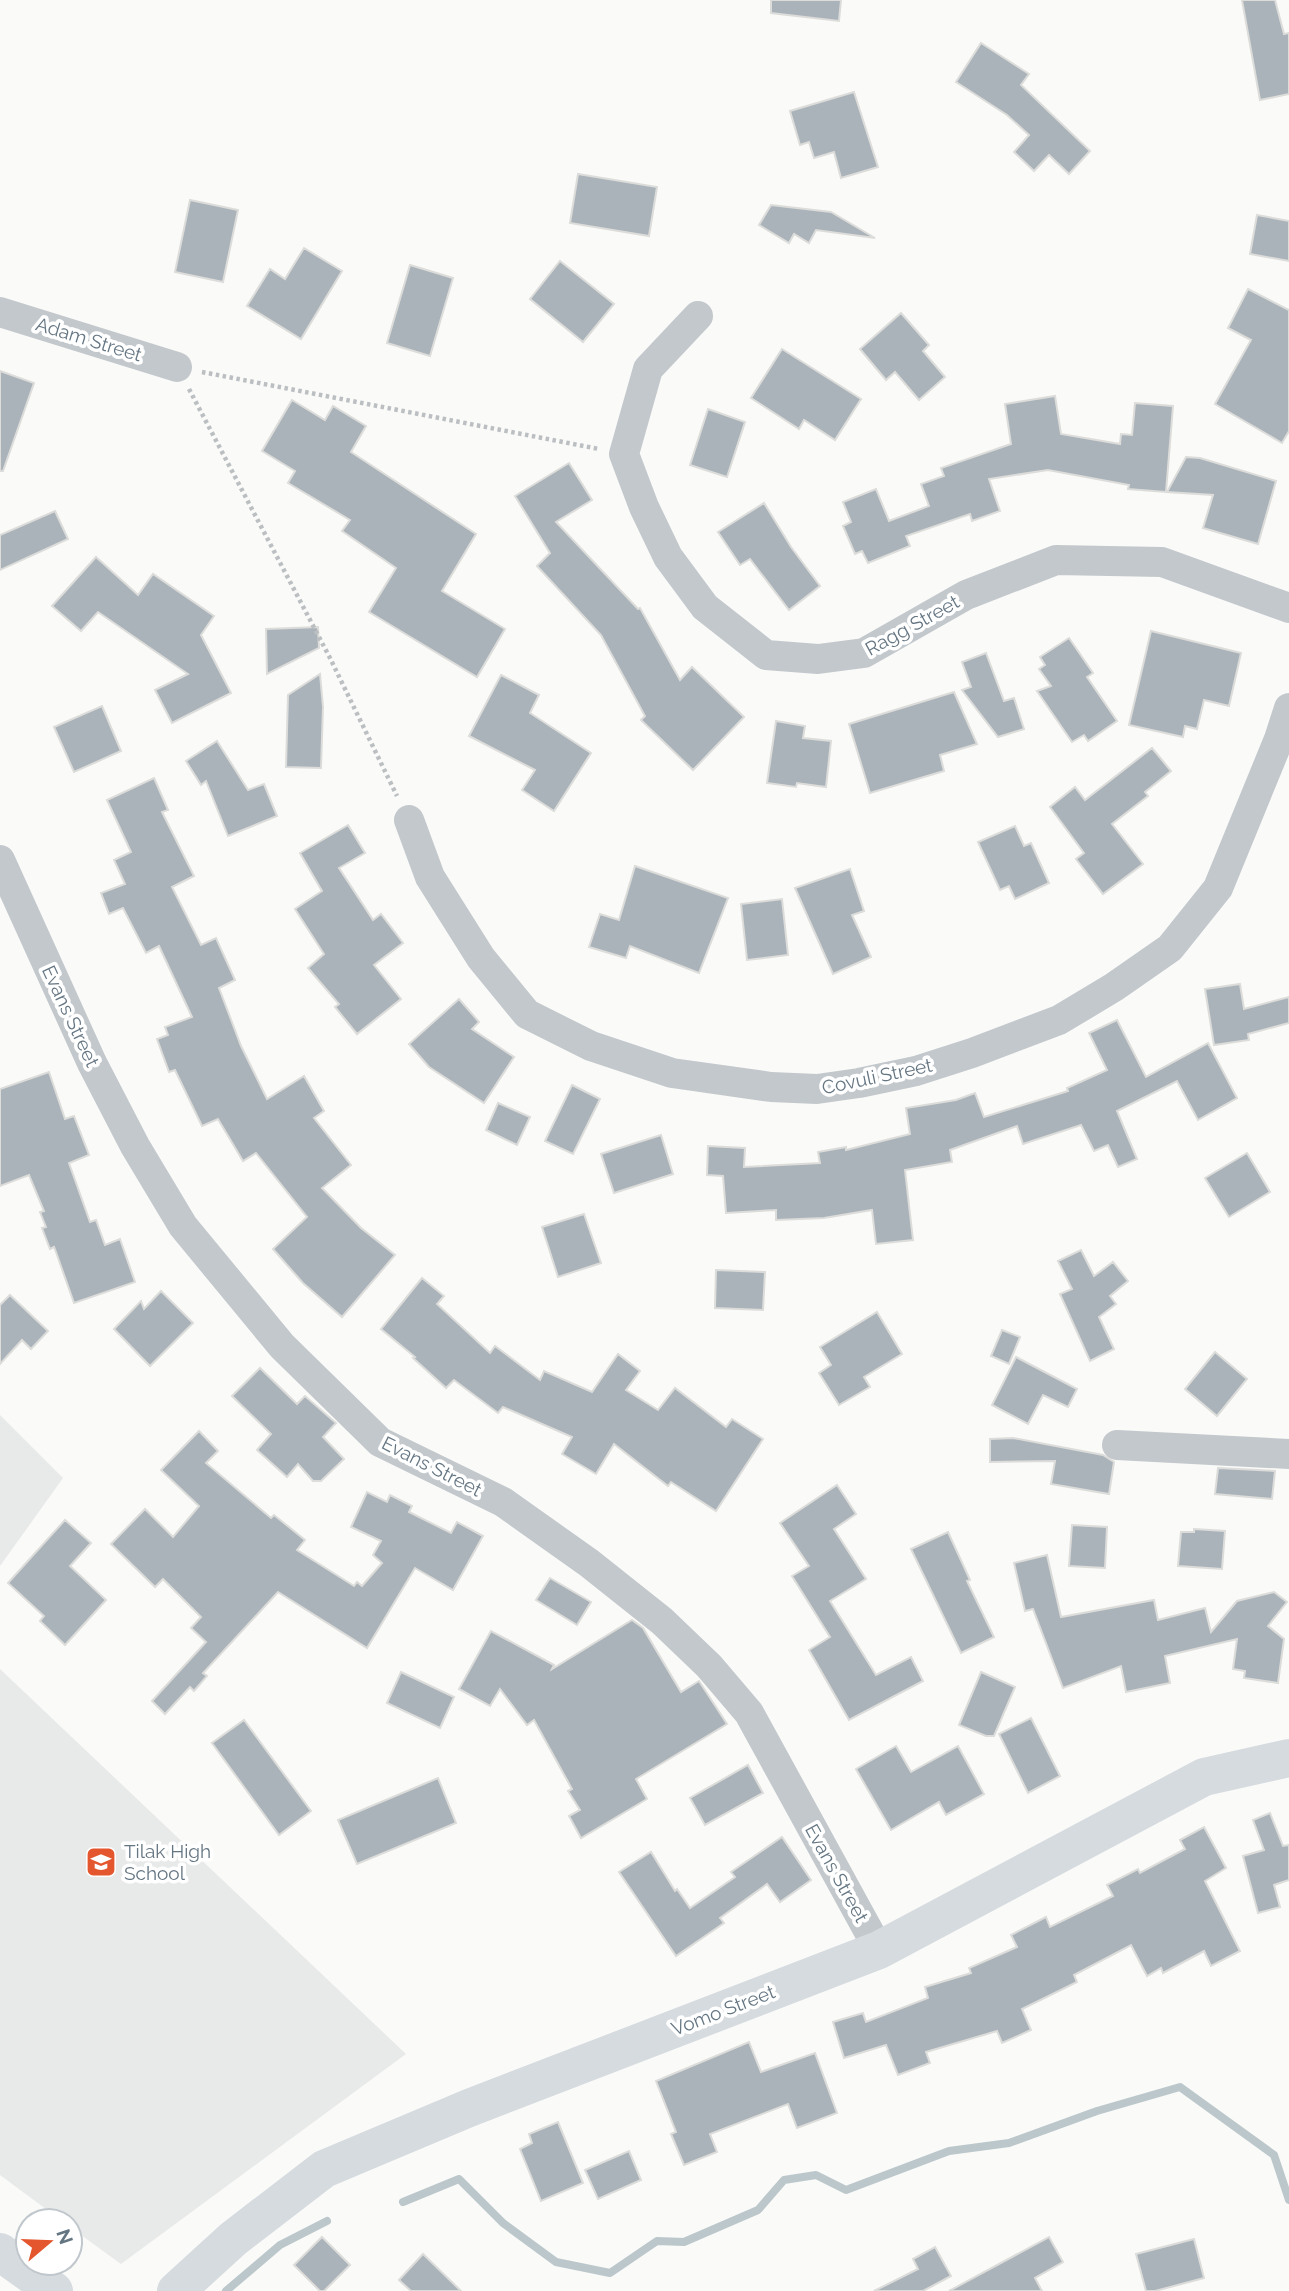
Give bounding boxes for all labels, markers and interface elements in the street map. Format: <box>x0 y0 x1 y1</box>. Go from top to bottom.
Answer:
street label: Adam Street <box>33 312 145 366</box>
street label: Ragg Street <box>861 590 963 660</box>
street label: Evans Street <box>38 962 104 1071</box>
street label: Covuli Street <box>820 1053 935 1098</box>
street label: Evans Street <box>378 1431 486 1501</box>
street label: Evans Street <box>801 1820 873 1927</box>
place label: Tilak High School <box>124 1840 211 1884</box>
school or university icon: Tilak High School <box>84 1845 118 1879</box>
street label: Vomo Street <box>668 1980 779 2040</box>
north arrow <box>14 2207 84 2277</box>
text: N <box>52 2226 78 2247</box>

